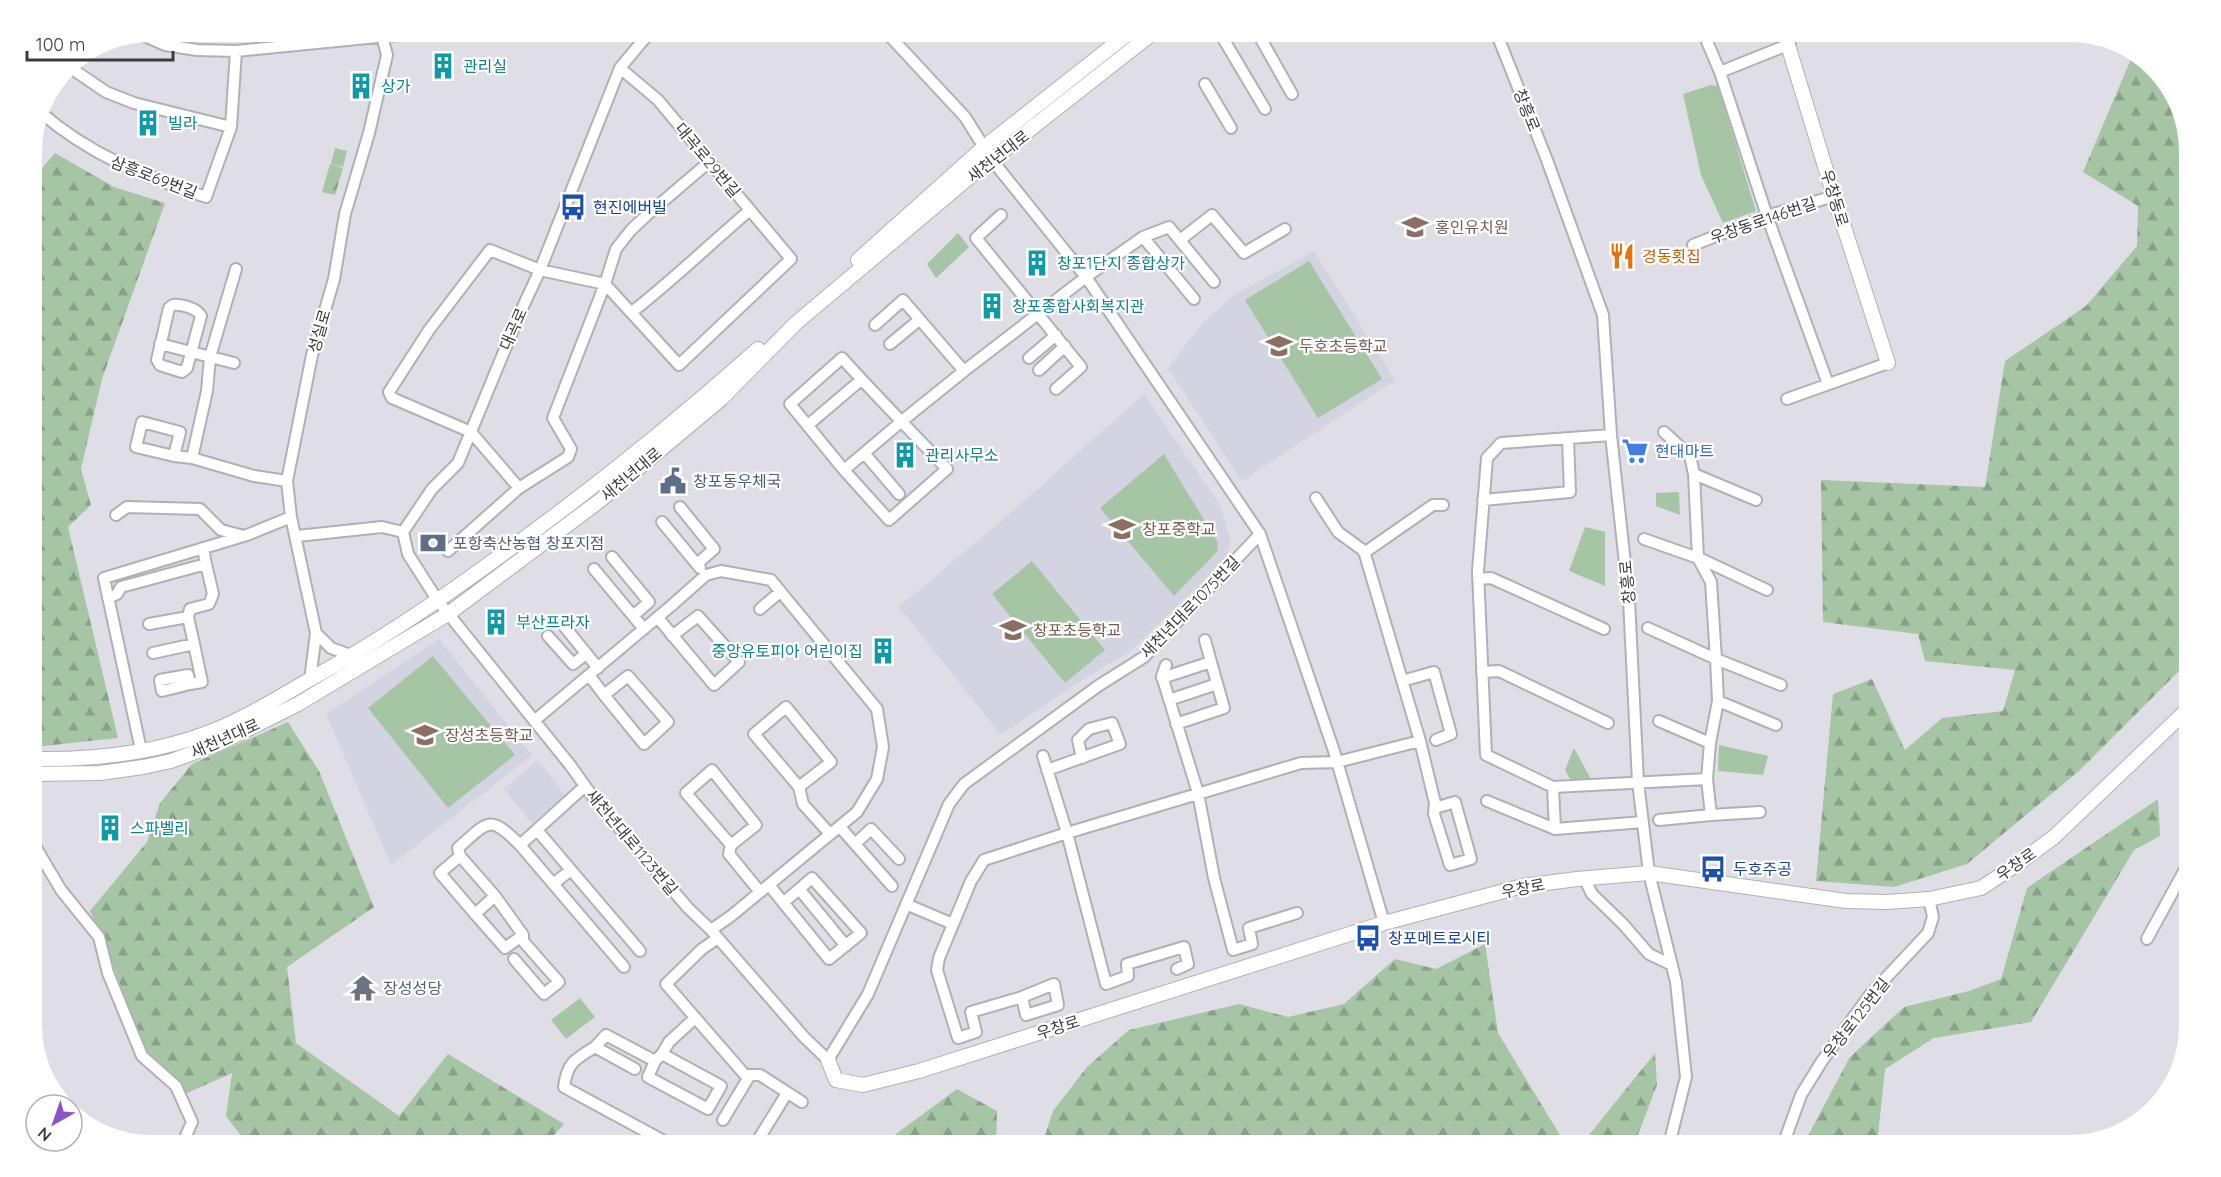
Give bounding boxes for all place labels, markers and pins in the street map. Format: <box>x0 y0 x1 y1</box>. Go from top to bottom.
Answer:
building icon: 관리실 <box>428 51 458 81</box>
place label: 관리실 <box>463 56 507 76</box>
building icon: 상가 <box>346 71 376 101</box>
place label: 상가 <box>381 76 411 96</box>
building icon: 빌라 <box>133 108 163 138</box>
place label: 빌라 <box>168 113 198 133</box>
bus stop icon: 현진에버빌 <box>558 192 588 222</box>
place label: 현진에버빌 <box>593 197 667 217</box>
school or university icon: 홍인유치원 <box>1400 212 1430 242</box>
place label: 홍인유치원 <box>1435 217 1509 237</box>
restaurant icon: 경동횟집 <box>1607 241 1637 271</box>
place label: 경동횟집 <box>1642 246 1701 266</box>
building icon: 창포1단지 종합상가 <box>1022 248 1052 278</box>
place label: 창포1단지 종합상가 <box>1057 253 1185 273</box>
building icon: 창포종합사회복지관 <box>977 291 1007 321</box>
place label: 창포종합사회복지관 <box>1012 296 1145 316</box>
school or university icon: 두호초등학교 <box>1264 331 1294 361</box>
place label: 두호초등학교 <box>1299 336 1387 356</box>
supermarket icon: 현대마트 <box>1620 436 1650 466</box>
building icon: 관리사무소 <box>890 440 920 470</box>
place label: 현대마트 <box>1655 441 1714 461</box>
place label: 관리사무소 <box>925 445 999 465</box>
public building icon: 창포동우체국 <box>658 466 688 496</box>
place label: 창포동우체국 <box>693 471 781 491</box>
school or university icon: 창포중학교 <box>1107 514 1137 544</box>
place label: 창포중학교 <box>1142 519 1216 539</box>
bank icon: 포항축산농협 창포지점 <box>418 528 448 558</box>
place label: 포항축산농협 창포지점 <box>453 533 605 553</box>
building icon: 부산프라자 <box>481 607 511 637</box>
place label: 부산프라자 <box>516 612 590 632</box>
school or university icon: 창포초등학교 <box>998 615 1028 645</box>
place label: 창포초등학교 <box>1033 620 1121 640</box>
building icon: 중앙유토피아 어린이집 <box>868 636 898 666</box>
place label: 중앙유토피아 어린이집 <box>711 641 863 661</box>
school or university icon: 장성초등학교 <box>410 720 440 750</box>
place label: 장성초등학교 <box>445 725 533 745</box>
building icon: 스파벨리 <box>95 813 125 843</box>
place label: 스파벨리 <box>130 818 189 838</box>
bus stop icon: 두호주공 <box>1698 854 1728 884</box>
place label: 두호주공 <box>1733 859 1792 879</box>
bus stop icon: 창포메트로시티 <box>1353 923 1383 953</box>
place label: 창포메트로시티 <box>1388 928 1491 948</box>
temple icon: 장성성당 <box>348 973 378 1003</box>
place label: 장성성당 <box>383 978 442 998</box>

